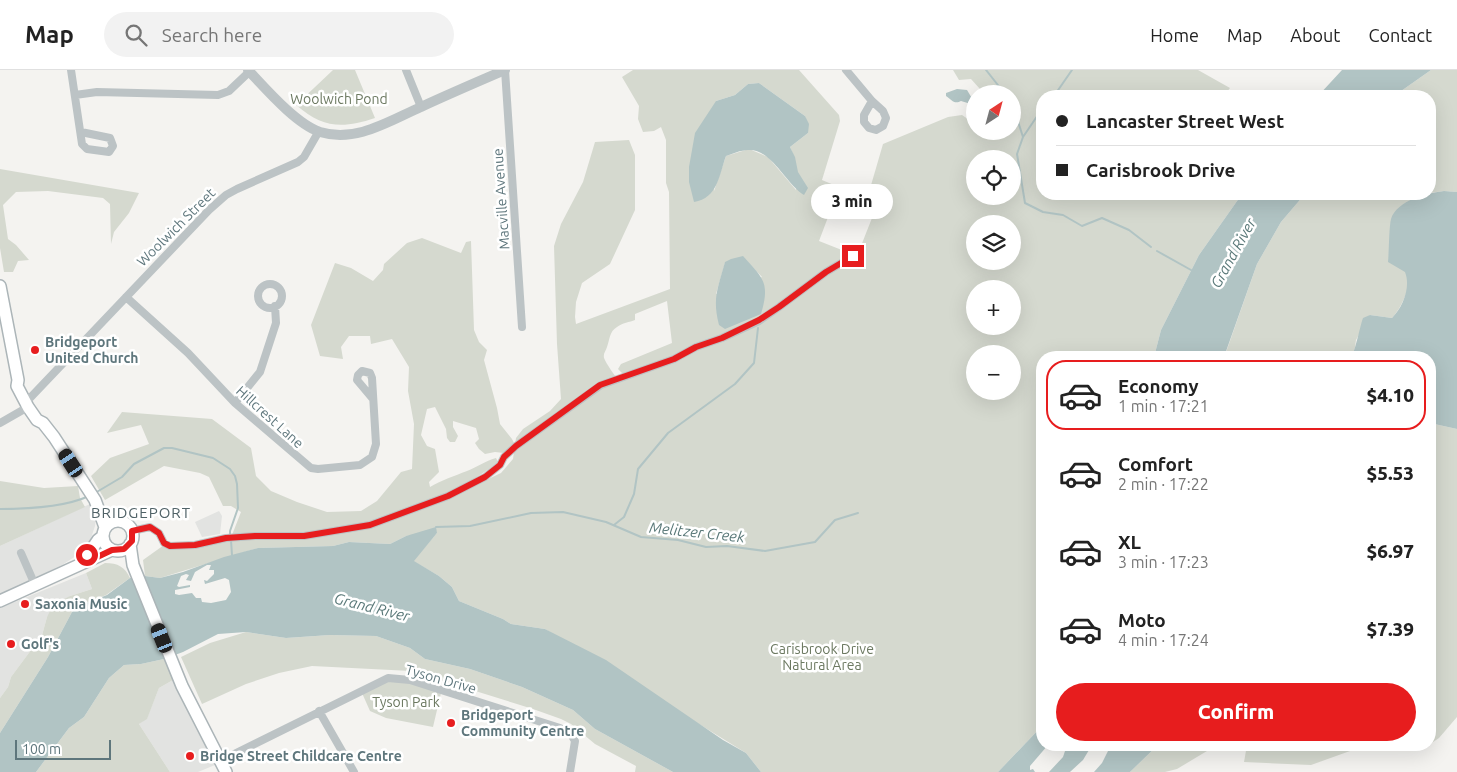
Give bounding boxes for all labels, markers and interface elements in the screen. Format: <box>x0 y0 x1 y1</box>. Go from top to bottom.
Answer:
search box <box>104 12 454 57</box>
text: Map <box>25 21 74 48</box>
icon: search <box>122 21 150 49</box>
text: Search here <box>162 24 262 46</box>
text: Home <box>1150 25 1199 45</box>
text: Map <box>1227 25 1262 45</box>
text: About <box>1290 25 1340 45</box>
text: Contact <box>1368 25 1432 45</box>
north arrow <box>966 85 1021 140</box>
map controls <box>966 85 1021 400</box>
park label: Woolwich Pond <box>290 91 388 107</box>
text: Lancaster Street West <box>1086 110 1284 132</box>
street label: Macville Avenue <box>489 148 513 250</box>
button: locate <box>966 150 1021 205</box>
text: Carisbrook Drive <box>1086 159 1235 181</box>
street label: Woolwich Street <box>134 184 219 269</box>
callout: 3 min <box>812 184 894 218</box>
text: 3 min <box>832 192 872 210</box>
water label: Grand River <box>1207 214 1260 291</box>
button: layers <box>966 215 1021 270</box>
route end <box>842 245 864 267</box>
button: + <box>966 280 1021 335</box>
place label: Bridgeport United Church <box>45 334 139 366</box>
marker: Bridgeport United Church <box>29 344 41 356</box>
button: − <box>966 345 1021 400</box>
icon: car <box>1058 373 1103 418</box>
text: Economy <box>1118 375 1199 397</box>
street label: Hillcrest Lane <box>233 383 307 451</box>
text: $4.10 <box>1366 384 1414 406</box>
text: 1 min · 17:21 <box>1118 397 1209 415</box>
car <box>56 446 85 480</box>
icon: car <box>1058 451 1103 496</box>
text: Comfort <box>1118 453 1193 475</box>
text: $5.53 <box>1366 462 1414 484</box>
text: 2 min · 17:22 <box>1118 475 1209 493</box>
district label: BRIDGEPORT <box>91 504 191 521</box>
water label: Melitzer Creek <box>648 519 746 545</box>
icon: car <box>1058 529 1103 574</box>
text: XL <box>1118 531 1141 553</box>
text: $6.97 <box>1366 540 1414 562</box>
route start <box>76 544 98 566</box>
text: 3 min · 17:23 <box>1118 553 1209 571</box>
water label: Grand River <box>333 589 413 625</box>
place label: Saxonia Music <box>35 596 128 612</box>
marker: Saxonia Music <box>19 598 31 610</box>
icon: car <box>1058 607 1103 652</box>
text: Moto <box>1118 609 1166 631</box>
text: $7.39 <box>1366 618 1414 640</box>
car <box>149 621 174 655</box>
text: 4 min · 17:24 <box>1118 631 1209 649</box>
place label: Golf's <box>21 636 60 652</box>
marker: Golf's <box>5 638 17 650</box>
park label: Carisbrook Drive Natural Area <box>770 641 874 673</box>
street label: Tyson Drive <box>404 661 478 697</box>
button: Confirm <box>1056 683 1416 741</box>
park label: Tyson Park <box>372 694 440 710</box>
place label: Bridgeport Community Centre <box>461 707 584 739</box>
marker: Bridgeport Community Centre <box>445 717 457 729</box>
scale bar <box>15 737 111 760</box>
text: 100 m <box>22 741 61 757</box>
place label: Bridge Street Childcare Centre <box>200 748 402 764</box>
marker: Bridge Street Childcare Centre <box>184 750 196 762</box>

